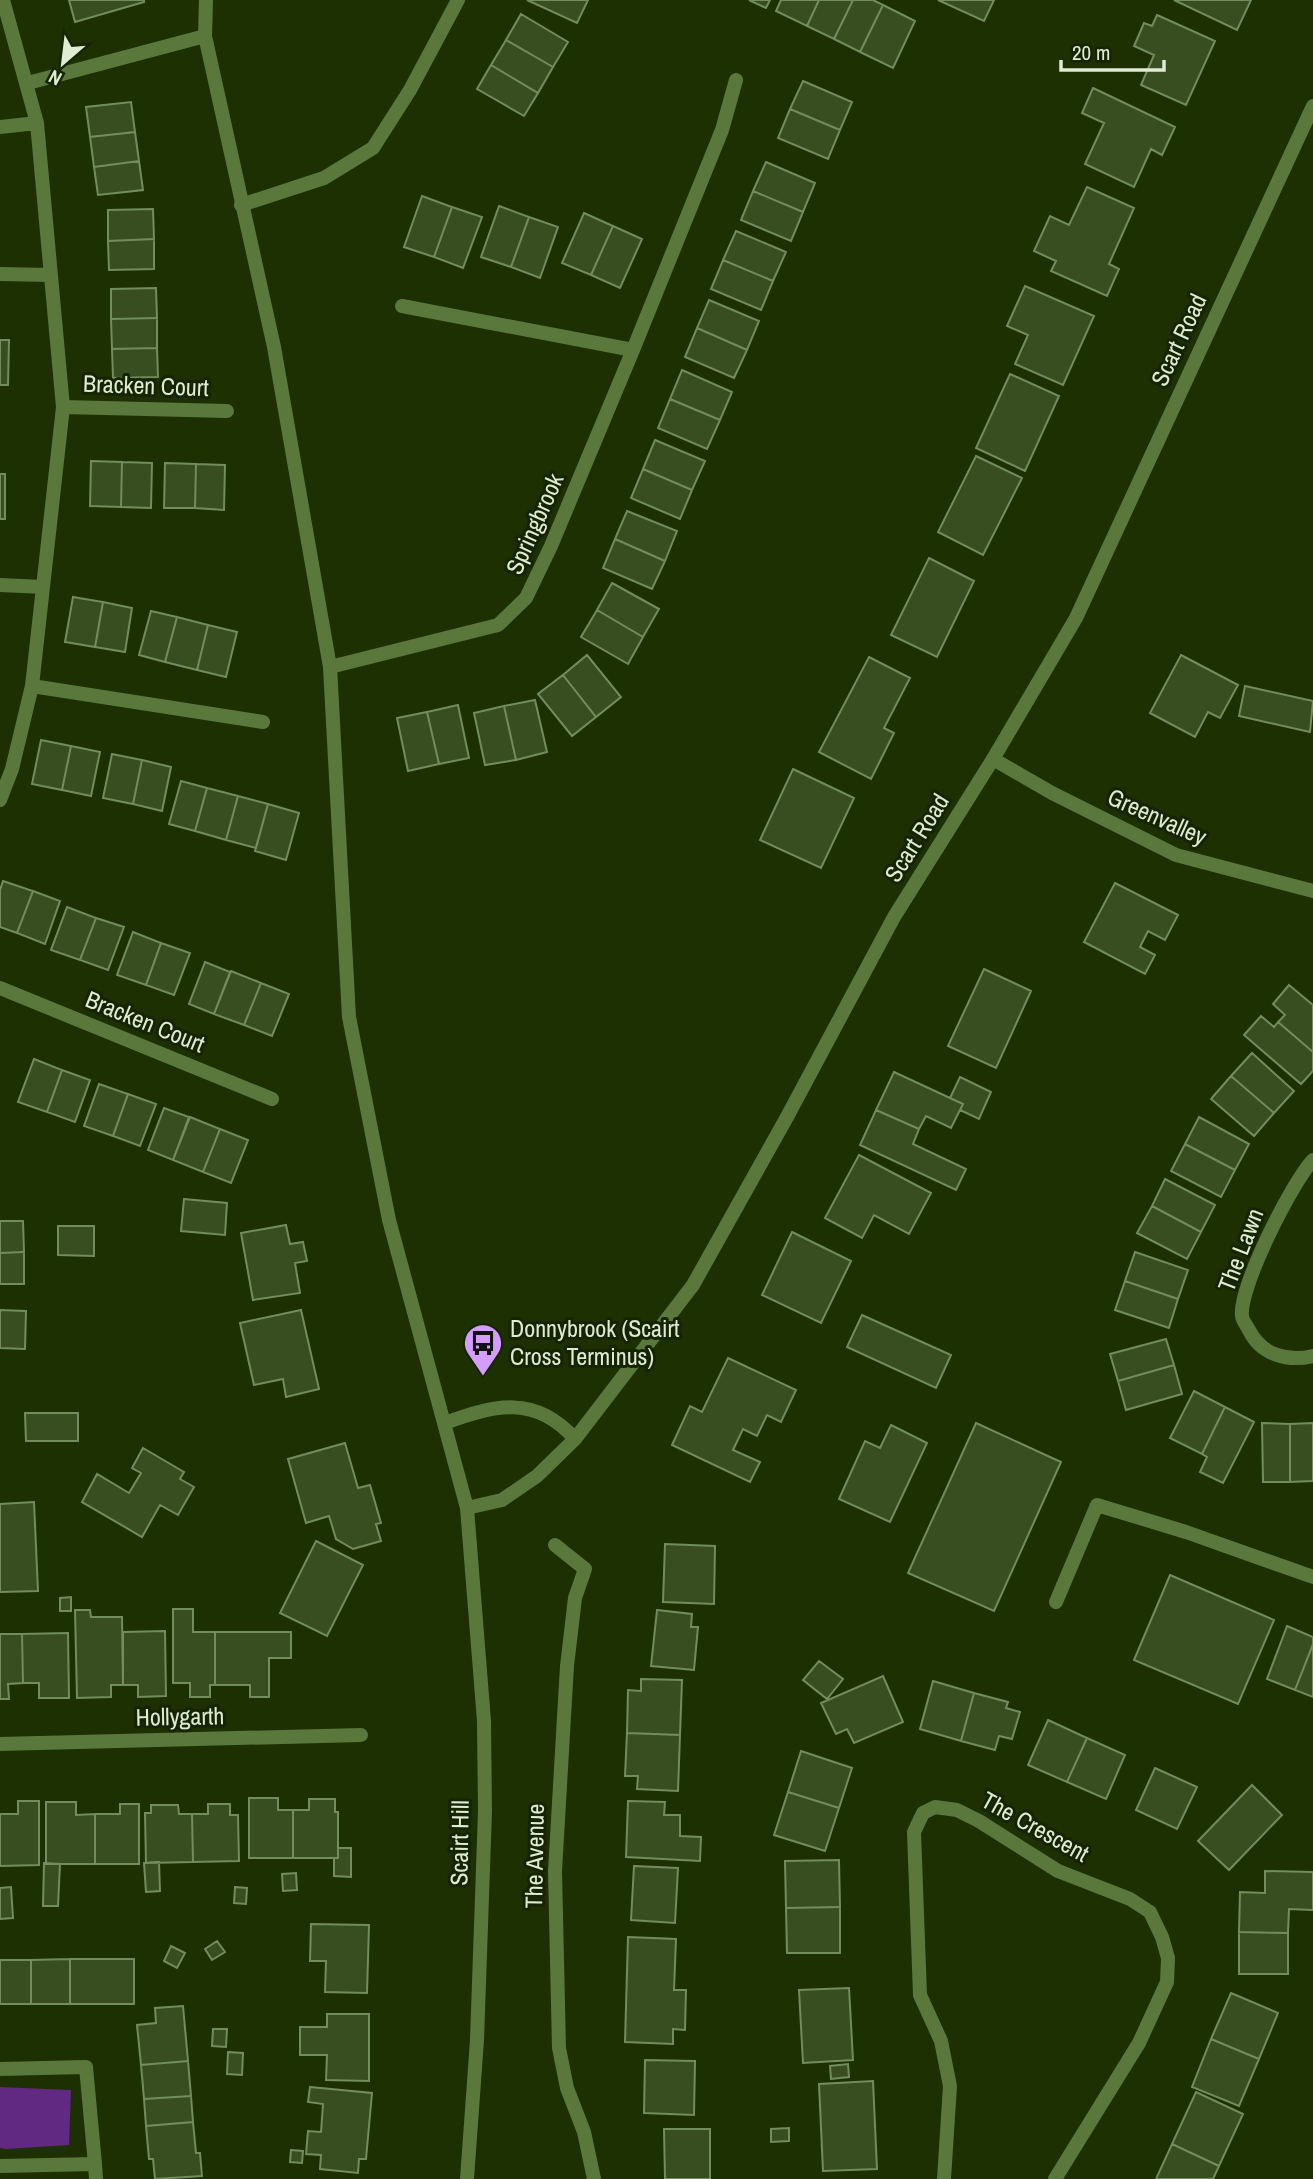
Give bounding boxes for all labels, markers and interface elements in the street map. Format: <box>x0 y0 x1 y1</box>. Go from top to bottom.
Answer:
north arrow <box>28 28 98 98</box>
scale bar <box>1061 28 1164 72</box>
text: 20 m <box>1072 38 1110 67</box>
text: N <box>44 64 66 92</box>
street label: Scart Road <box>1143 288 1213 391</box>
street label: Bracken Court <box>83 367 210 403</box>
street label: Springbrook <box>498 468 571 579</box>
street label: Greenvalley <box>1103 780 1212 852</box>
street label: Scart Road <box>876 787 956 888</box>
street label: Bracken Court <box>81 983 210 1060</box>
street label: The Lawn <box>1210 1204 1270 1296</box>
place label: Donnybrook (Scairt Cross Terminus) <box>510 1312 680 1372</box>
bus stop icon: Donnybrook (Scairt Cross Terminus) <box>462 1322 504 1377</box>
street label: Hollygarth <box>135 1699 225 1733</box>
street label: The Crescent <box>976 1783 1095 1869</box>
street label: Scairt Hill <box>442 1800 476 1886</box>
street label: The Avenue <box>517 1803 551 1909</box>

